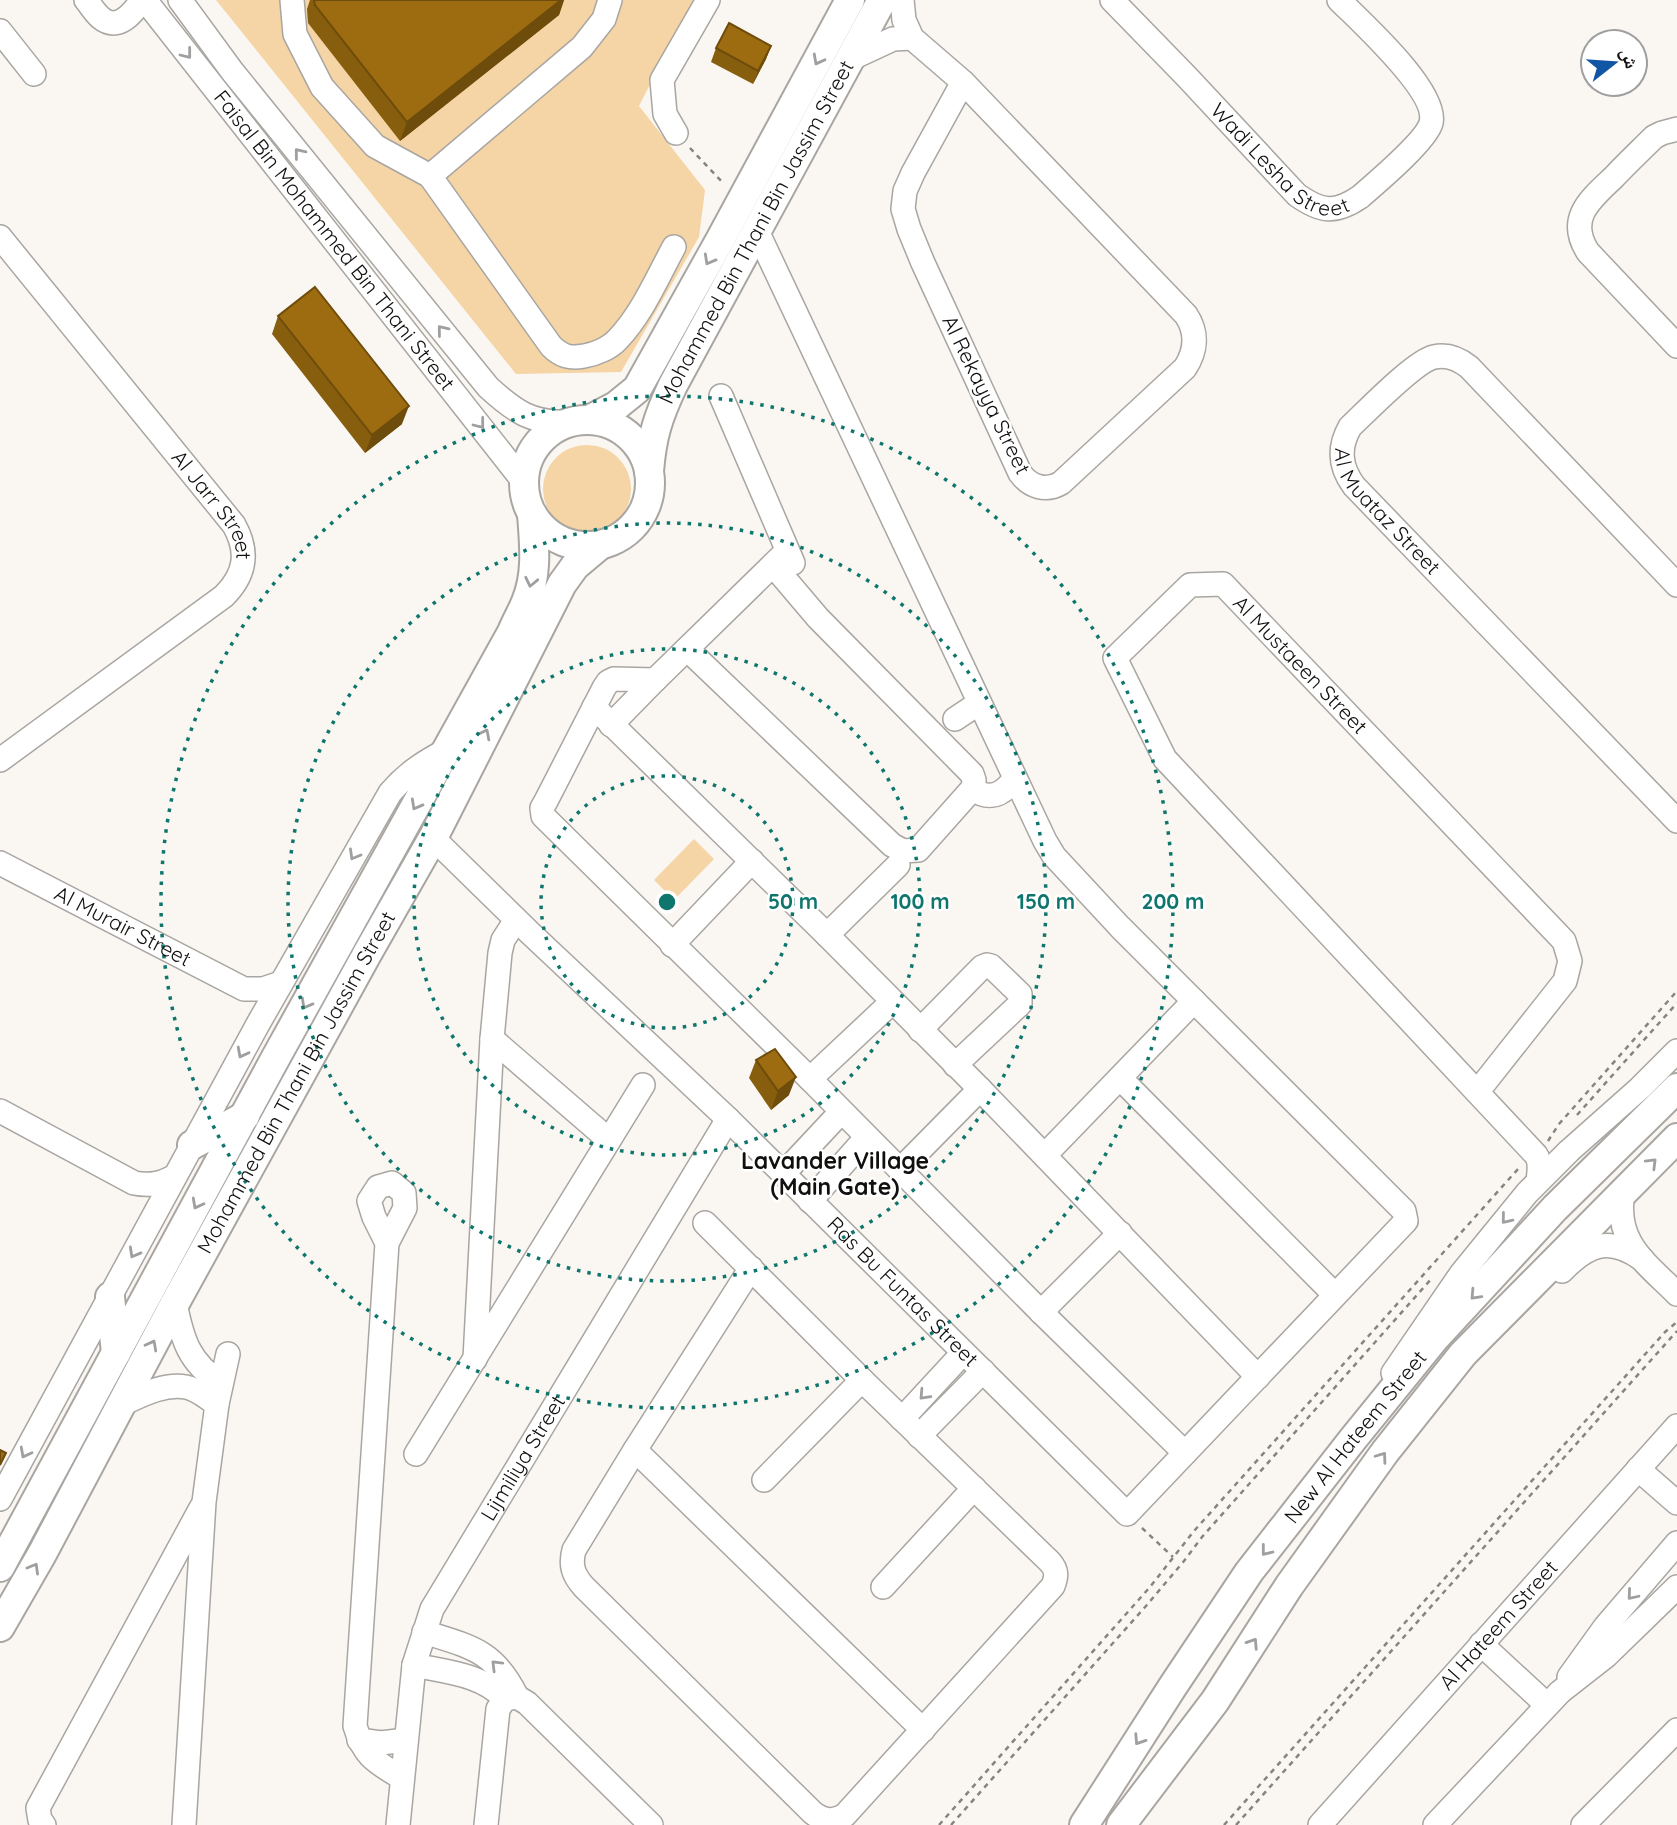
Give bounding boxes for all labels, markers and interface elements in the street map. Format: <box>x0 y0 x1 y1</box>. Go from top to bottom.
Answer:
north arrow <box>1579 28 1649 98</box>
text: ش <box>1616 45 1645 71</box>
one-way arrow <box>178 46 191 58</box>
one-way arrow <box>812 53 826 65</box>
street label: Mohammed Bin Thani Bin Jassim Street <box>652 55 859 407</box>
street label: Faisal Bin Mohammed Bin Thani Street <box>209 85 461 395</box>
street label: Wadi Lesha Street <box>1206 97 1353 221</box>
one-way arrow <box>294 149 307 161</box>
one-way arrow <box>704 253 717 265</box>
street label: Al Rekayya Street <box>937 311 1037 478</box>
one-way arrow <box>437 326 450 338</box>
one-way arrow <box>471 417 484 429</box>
street label: Al Jarr Street <box>167 445 257 559</box>
street label: Al Muataz Street <box>1330 448 1446 580</box>
one-way arrow <box>525 575 540 587</box>
street label: Al Mustaeen Street <box>1228 590 1373 739</box>
one-way arrow <box>477 729 491 741</box>
one-way arrow <box>411 798 424 810</box>
one-way arrow <box>349 848 362 860</box>
street label: Al Murair Street <box>51 880 196 971</box>
text: 50 m <box>768 888 818 914</box>
text: 100 m <box>890 888 950 914</box>
text: 150 m <box>1017 888 1075 914</box>
text: 200 m <box>1142 888 1204 914</box>
centre of rings <box>655 890 679 914</box>
street label: Mohammed Bin Thani Bin Jassim Street <box>191 907 400 1258</box>
one-way arrow <box>301 997 314 1009</box>
one-way arrow <box>237 1046 250 1058</box>
district label: Lavander Village (Main Gate) <box>741 1146 929 1201</box>
one-way arrow <box>1643 1158 1656 1171</box>
one-way arrow <box>192 1197 205 1209</box>
one-way arrow <box>1502 1210 1514 1223</box>
street label: Ras Bu Funtas Street <box>822 1211 984 1371</box>
one-way arrow <box>129 1246 142 1258</box>
one-way arrow <box>1471 1287 1483 1300</box>
one-way arrow <box>144 1340 157 1353</box>
street label: New Al Hateem Street <box>1278 1345 1432 1528</box>
one-way arrow <box>920 1387 932 1400</box>
street label: Lijmiliya Street <box>474 1390 570 1525</box>
one-way arrow <box>20 1446 33 1458</box>
one-way arrow <box>1374 1452 1387 1464</box>
one-way arrow <box>1261 1543 1274 1556</box>
street label: Al Hateem Street <box>1433 1554 1563 1695</box>
one-way arrow <box>26 1563 39 1575</box>
one-way arrow <box>1628 1586 1640 1599</box>
one-way arrow <box>1244 1638 1257 1651</box>
one-way arrow <box>491 1661 504 1674</box>
one-way arrow <box>1134 1732 1147 1745</box>

